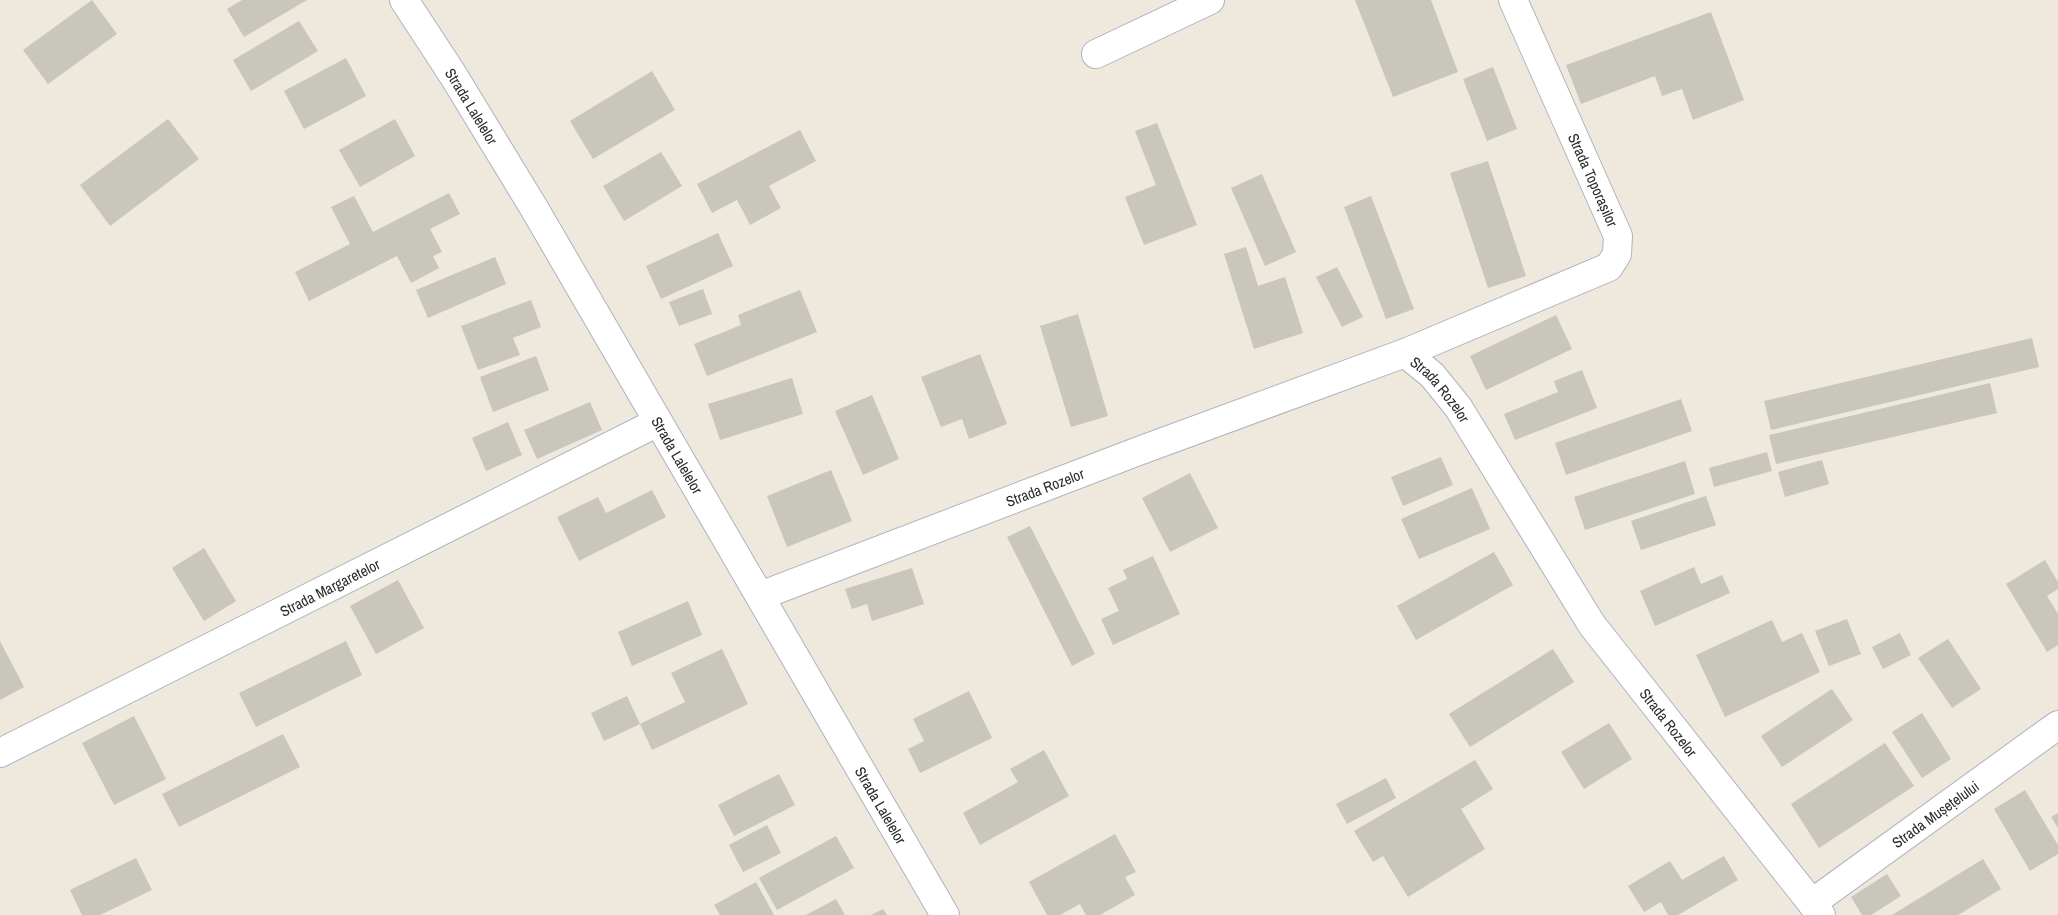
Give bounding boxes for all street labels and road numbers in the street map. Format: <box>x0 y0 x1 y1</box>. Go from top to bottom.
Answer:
street label: Strada Lalelelor <box>441 64 503 148</box>
street label: Strada Toporașilor <box>1563 130 1623 230</box>
street label: Strada Rozelor <box>1406 351 1475 426</box>
street label: Strada Lalelelor <box>647 412 708 498</box>
street label: Strada Rozelor <box>1003 462 1087 511</box>
street label: Strada Margaretelor <box>276 553 383 621</box>
street label: Strada Rozelor <box>1635 684 1703 761</box>
street label: Strada Lalelelor <box>850 763 912 848</box>
street label: Strada Mușețelului <box>1887 775 1983 852</box>

